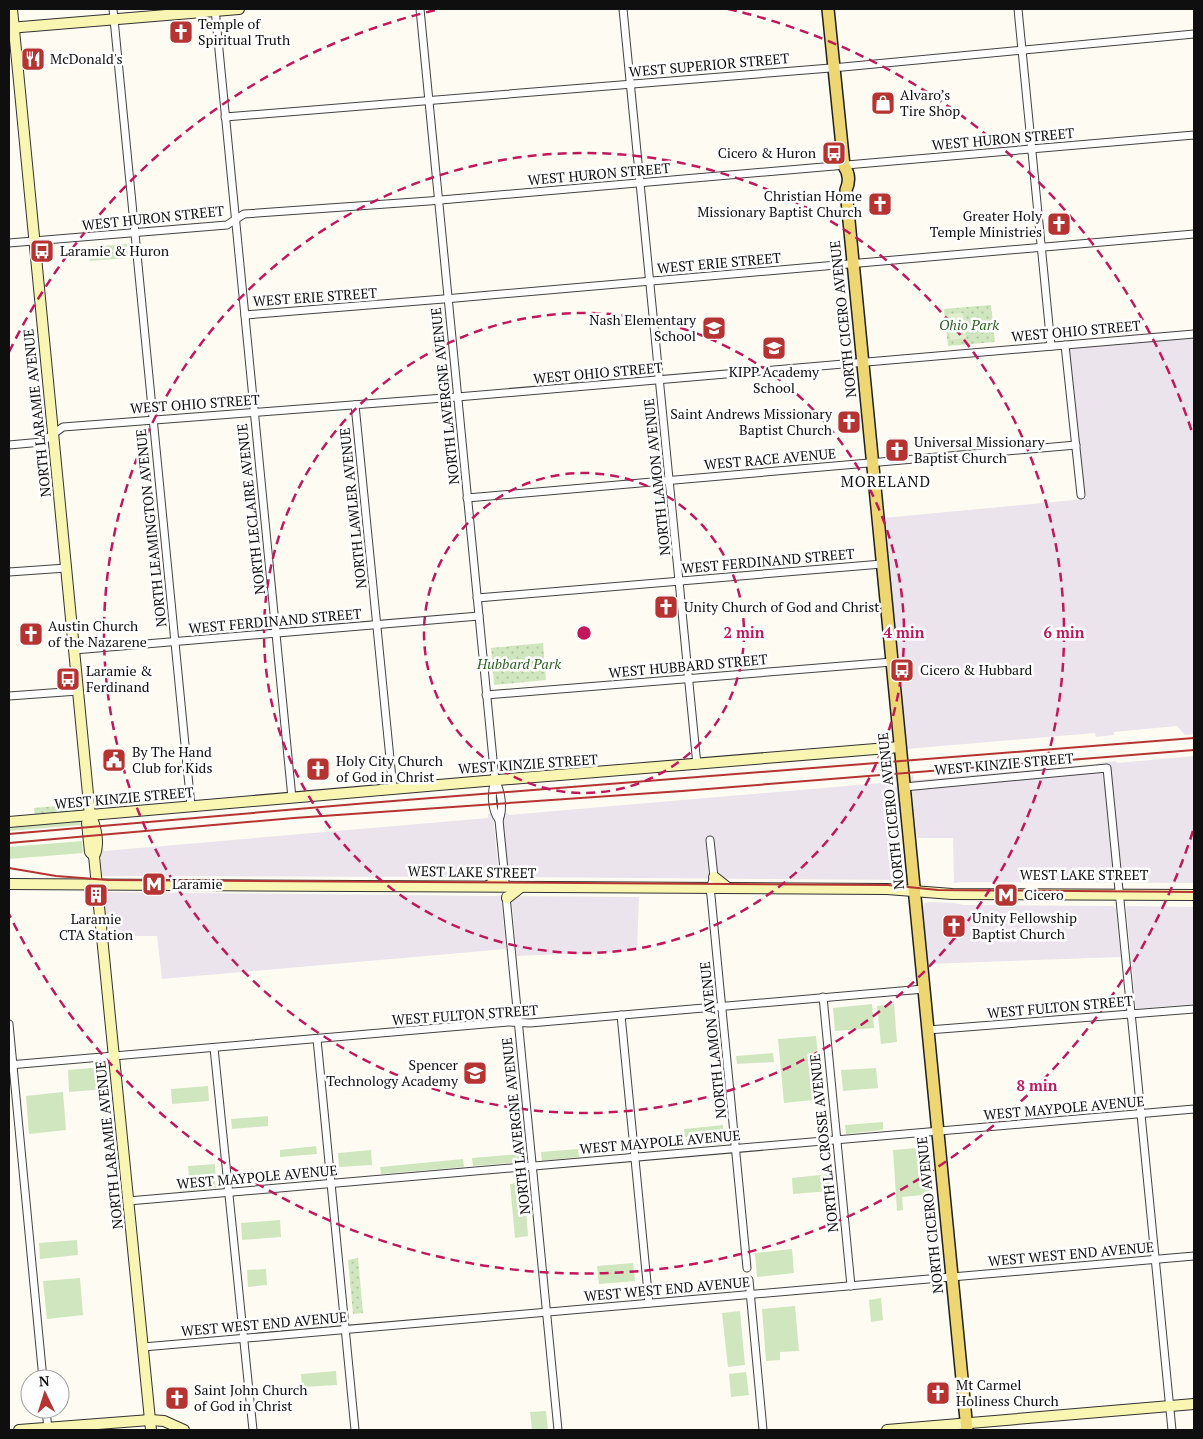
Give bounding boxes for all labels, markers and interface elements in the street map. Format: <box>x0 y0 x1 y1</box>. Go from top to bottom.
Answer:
place label: Temple of Spiritual Truth <box>198 14 290 49</box>
church icon: Temple of Spiritual Truth <box>168 19 194 45</box>
restaurant icon: McDonald's <box>20 46 46 72</box>
street label: WEST SUPERIOR STREET <box>628 48 790 81</box>
place label: McDonald's <box>50 49 122 68</box>
place label: Alvaro’s Tire Shop <box>900 85 960 120</box>
shop icon: Alvaro’s Tire Shop <box>870 90 896 116</box>
street label: WEST HURON STREET <box>931 123 1075 154</box>
bus stop icon: Cicero & Huron <box>821 140 847 166</box>
place label: Cicero & Huron <box>718 143 817 162</box>
street label: WEST HURON STREET <box>527 158 671 189</box>
place label: Christian Home Missionary Baptist Church <box>697 186 862 221</box>
church icon: Christian Home Missionary Baptist Church <box>867 191 893 217</box>
street label: WEST HURON STREET <box>81 201 225 234</box>
place label: Greater Holy Temple Ministries <box>930 206 1043 241</box>
church icon: Greater Holy Temple Ministries <box>1046 211 1072 237</box>
bus stop icon: Laramie & Huron <box>29 238 55 264</box>
street label: NORTH CICERO AVENUE <box>825 240 860 399</box>
place label: Laramie & Huron <box>60 241 170 260</box>
street label: WEST ERIE STREET <box>656 248 782 277</box>
street label: WEST ERIE STREET <box>252 283 378 310</box>
street label: NORTH LAVERGNE AVENUE <box>426 307 463 486</box>
place label: Nash Elementary School <box>589 310 697 345</box>
school or university icon: Nash Elementary School <box>701 315 727 341</box>
park label: Ohio Park <box>939 315 999 334</box>
street label: WEST OHIO STREET <box>1010 315 1142 346</box>
street label: NORTH LARAMIE AVENUE <box>18 328 55 498</box>
school or university icon: KIPP Academy School <box>761 335 787 361</box>
street label: WEST OHIO STREET <box>532 357 664 388</box>
place label: KIPP Academy School <box>729 362 820 397</box>
street label: WEST OHIO STREET <box>129 389 261 418</box>
street label: NORTH LAMON AVENUE <box>639 398 674 557</box>
place label: Saint Andrews Missionary Baptist Church <box>670 404 833 439</box>
church icon: Saint Andrews Missionary Baptist Church <box>836 409 862 435</box>
street label: NORTH LECLAIRE AVENUE <box>232 423 269 596</box>
street label: NORTH LAWLER AVENUE <box>335 427 370 589</box>
street label: NORTH LEAMINGTON AVENUE <box>131 428 170 628</box>
place label: Universal Missionary Baptist Church <box>914 432 1045 467</box>
church icon: Universal Missionary Baptist Church <box>884 437 910 463</box>
street label: WEST RACE AVENUE <box>703 443 837 474</box>
district label: MORELAND <box>841 471 931 491</box>
street label: WEST FERDINAND STREET <box>681 543 856 578</box>
church icon: Unity Church of God and Christ <box>653 594 679 620</box>
place label: Unity Church of God and Christ <box>684 597 880 616</box>
street label: WEST FERDINAND STREET <box>188 603 363 638</box>
place label: Austin Church of the Nazarene <box>48 616 147 651</box>
church icon: Austin Church of the Nazarene <box>18 621 44 647</box>
text: 2 min <box>723 622 765 642</box>
text: 4 min <box>883 622 925 642</box>
text: 6 min <box>1043 622 1085 642</box>
centre of rings <box>575 624 593 642</box>
street label: WEST HUBBARD STREET <box>608 649 769 682</box>
park label: Hubbard Park <box>476 654 561 673</box>
bus stop icon: Cicero & Hubbard <box>889 657 915 683</box>
place label: Cicero & Hubbard <box>920 660 1033 679</box>
place label: Laramie & Ferdinand <box>86 661 152 696</box>
bus stop icon: Laramie & Ferdinand <box>55 666 81 692</box>
street label: NORTH CICERO AVENUE <box>873 732 908 891</box>
place label: By The Hand Club for Kids <box>132 742 212 777</box>
public building icon: By The Hand Club for Kids <box>101 747 127 773</box>
street label: WEST KINZIE STREET <box>933 748 1075 779</box>
street label: WEST KINZIE STREET <box>457 749 599 778</box>
place label: Holy City Church of God in Christ <box>336 751 443 786</box>
church icon: Holy City Church of God in Christ <box>305 756 331 782</box>
street label: WEST KINZIE STREET <box>53 782 195 813</box>
street label: WEST LAKE STREET <box>408 861 537 882</box>
street label: WEST LAKE STREET <box>1020 865 1149 884</box>
metro station icon: Laramie <box>141 871 167 897</box>
place label: Laramie <box>172 874 223 893</box>
building icon: Laramie CTA Station <box>83 882 109 908</box>
metro station icon: Cicero <box>993 882 1019 908</box>
place label: Cicero <box>1024 885 1064 904</box>
place label: Unity Fellowship Baptist Church <box>972 908 1077 943</box>
place label: Laramie CTA Station <box>59 909 134 944</box>
church icon: Unity Fellowship Baptist Church <box>941 913 967 939</box>
street label: NORTH LAMON AVENUE <box>695 961 730 1120</box>
street label: WEST FULTON STREET <box>986 991 1134 1022</box>
street label: WEST FULTON STREET <box>391 1000 539 1029</box>
street label: NORTH LAVERGNE AVENUE <box>497 1037 534 1216</box>
street label: NORTH LA CROSSE AVENUE <box>805 1053 842 1233</box>
place label: Spencer Technology Academy <box>326 1055 459 1090</box>
street label: NORTH LARAMIE AVENUE <box>90 1060 127 1230</box>
school or university icon: Spencer Technology Academy <box>462 1060 488 1086</box>
text: 8 min <box>1016 1075 1058 1095</box>
street label: WEST MAYPOLE AVENUE <box>983 1091 1145 1124</box>
street label: WEST MAYPOLE AVENUE <box>579 1125 741 1158</box>
street label: NORTH CICERO AVENUE <box>912 1136 947 1295</box>
street label: WEST MAYPOLE AVENUE <box>176 1160 338 1193</box>
street label: WEST WEST END AVENUE <box>987 1237 1155 1270</box>
street label: WEST WEST END AVENUE <box>583 1272 751 1305</box>
street label: WEST WEST END AVENUE <box>180 1307 348 1340</box>
north arrow <box>20 1369 70 1419</box>
text: N <box>38 1371 50 1390</box>
place label: Mt Carmel Holiness Church <box>956 1375 1059 1410</box>
place label: Saint John Church of God in Christ <box>194 1380 308 1415</box>
church icon: Mt Carmel Holiness Church <box>925 1380 951 1406</box>
church icon: Saint John Church of God in Christ <box>164 1385 190 1411</box>

